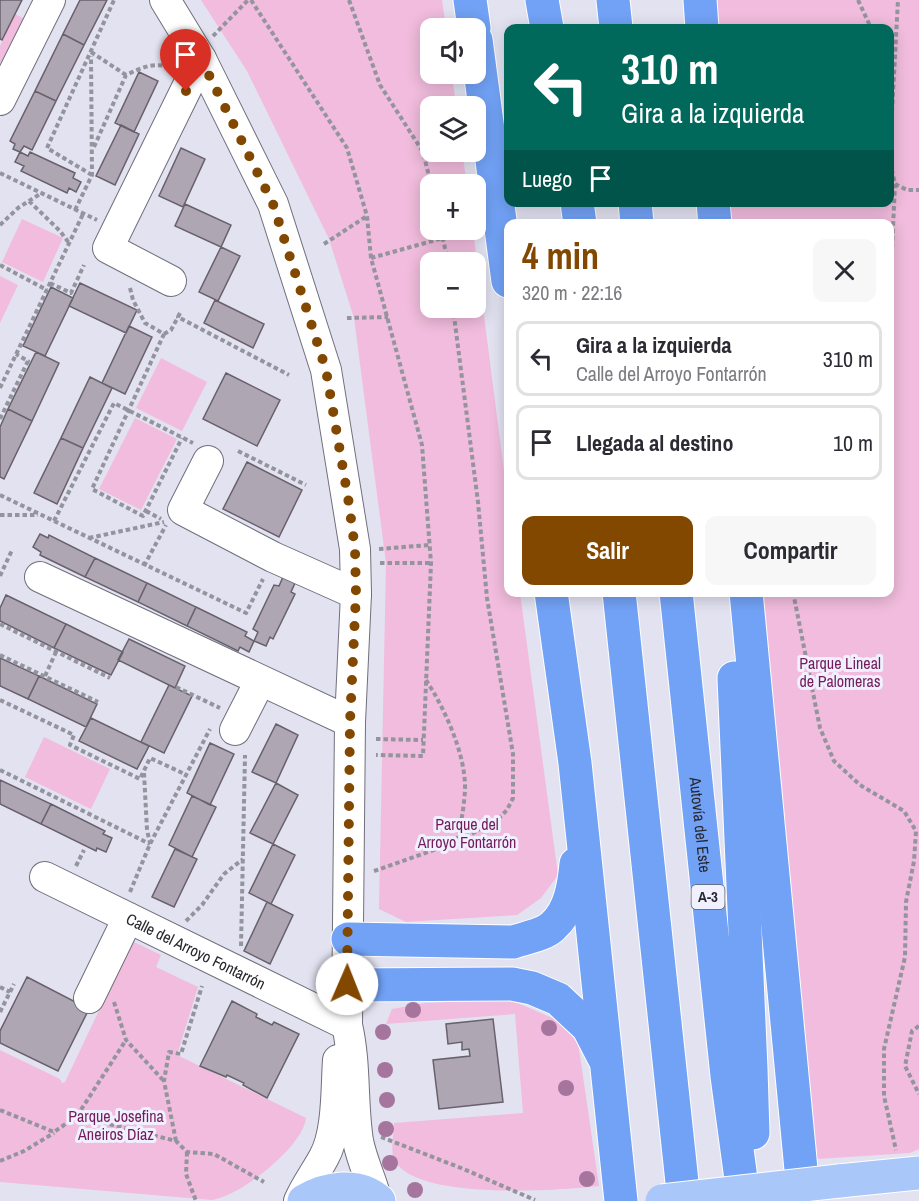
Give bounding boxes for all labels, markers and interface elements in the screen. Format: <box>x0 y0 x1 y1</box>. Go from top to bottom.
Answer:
map controls <box>420 18 486 318</box>
button: sound <box>420 18 486 84</box>
pin <box>160 29 211 91</box>
icon: arrive <box>169 38 202 71</box>
text: 310 m <box>621 41 719 97</box>
icon: left <box>522 48 600 126</box>
text: Gira a la izquierda <box>621 95 804 131</box>
button: layers <box>420 96 486 162</box>
icon: arrive <box>584 162 617 195</box>
text: Luego <box>522 164 572 194</box>
button: + <box>420 174 486 240</box>
text: 4 min <box>522 232 599 280</box>
button: close <box>813 239 876 302</box>
button: − <box>420 252 486 318</box>
text: 320 m · 22:16 <box>522 279 622 306</box>
text: Gira a la izquierda <box>576 330 731 360</box>
icon: left <box>525 342 558 375</box>
text: 310 m <box>823 344 873 374</box>
text: Calle del Arroyo Fontarrón <box>576 360 767 387</box>
icon: arrive <box>525 426 558 459</box>
text: Llegada al destino <box>576 428 733 458</box>
text: 10 m <box>833 428 873 458</box>
button: Salir <box>522 516 693 585</box>
button: Compartir <box>705 516 876 585</box>
park label: Parque Lineal de Palomeras <box>799 652 881 692</box>
street label: Autovía del Este <box>684 775 716 873</box>
park label: Parque del Arroyo Fontarrón <box>417 813 516 853</box>
road number: A-3 <box>692 885 724 909</box>
street label: Calle del Arroyo Fontarrón <box>122 907 269 994</box>
position arrow <box>315 952 379 1016</box>
park label: Parque Josefina Aneiros Díaz <box>68 1105 164 1145</box>

